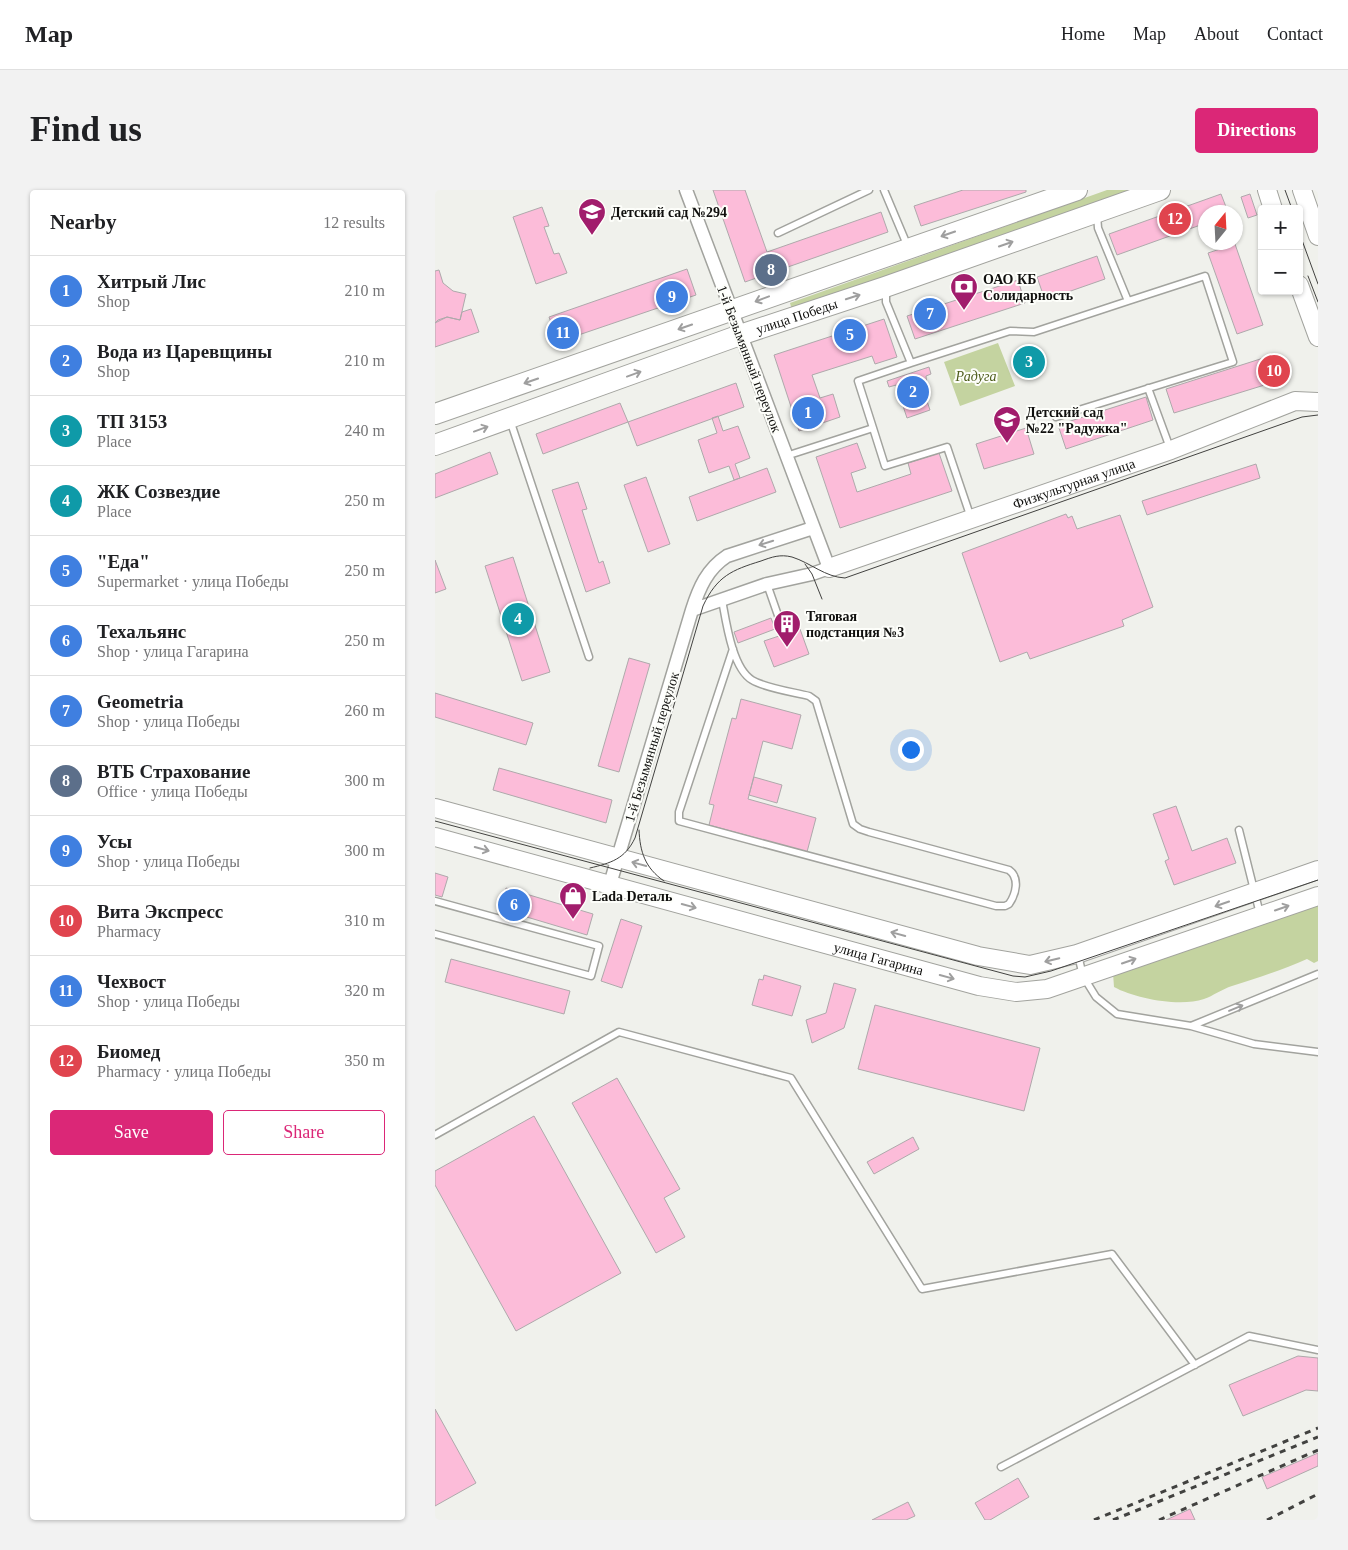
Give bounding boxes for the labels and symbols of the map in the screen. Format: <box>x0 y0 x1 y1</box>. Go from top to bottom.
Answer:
school or university icon: Детский сад №294 <box>577 197 607 236</box>
pin: 12 <box>1159 200 1191 238</box>
place label: Детский сад №294 <box>611 205 727 220</box>
north arrow <box>1198 205 1243 250</box>
one-way arrow <box>941 230 957 240</box>
one-way arrow <box>998 239 1013 248</box>
pin: 8 <box>755 251 787 289</box>
bank icon: ОАО КБ Солидарность <box>949 272 979 311</box>
place label: ОАО КБ Солидарность <box>983 272 1074 303</box>
pin: 9 <box>656 278 688 316</box>
street label: 1-й Безымянный переулок <box>714 283 784 435</box>
one-way arrow <box>844 292 860 302</box>
one-way arrow <box>755 295 770 304</box>
pin: 7 <box>914 295 946 333</box>
street label: улица Победы <box>754 296 840 337</box>
pin: 11 <box>547 314 579 352</box>
pin: 5 <box>834 316 866 354</box>
one-way arrow <box>677 323 693 332</box>
pin: 3 <box>1013 343 1045 381</box>
pin: 10 <box>1258 352 1290 390</box>
one-way arrow <box>626 369 641 378</box>
park label: Радyга <box>955 369 996 384</box>
pin: 2 <box>897 373 929 411</box>
one-way arrow <box>524 376 540 386</box>
pin: 1 <box>792 394 824 432</box>
school or university icon: Детский сад №22 "Радужка" <box>992 405 1022 444</box>
place label: Детский сад №22 "Радужка" <box>1026 405 1128 436</box>
one-way arrow <box>473 424 488 433</box>
street label: Физкультурная улица <box>1011 455 1138 512</box>
one-way arrow <box>759 539 775 548</box>
pin: 4 <box>502 600 534 638</box>
building icon: Тяговая подстанция №3 <box>772 609 802 648</box>
place label: Тяговая подстанция №3 <box>806 609 904 640</box>
street label: 1-й Безымянный переулок <box>622 670 682 824</box>
your location <box>898 737 924 763</box>
one-way arrow <box>474 845 490 855</box>
one-way arrow <box>632 859 648 869</box>
shop icon: Lada Dеталь <box>558 881 588 920</box>
pin: 6 <box>498 886 530 924</box>
place label: Lada Dеталь <box>592 889 673 904</box>
one-way arrow <box>1215 899 1231 909</box>
one-way arrow <box>681 902 697 911</box>
one-way arrow <box>1274 903 1290 912</box>
one-way arrow <box>890 929 906 938</box>
street label: улица Гагарина <box>832 939 926 978</box>
one-way arrow <box>1044 956 1060 965</box>
one-way arrow <box>1120 956 1136 965</box>
one-way arrow <box>939 973 955 982</box>
one-way arrow <box>1228 1002 1243 1012</box>

